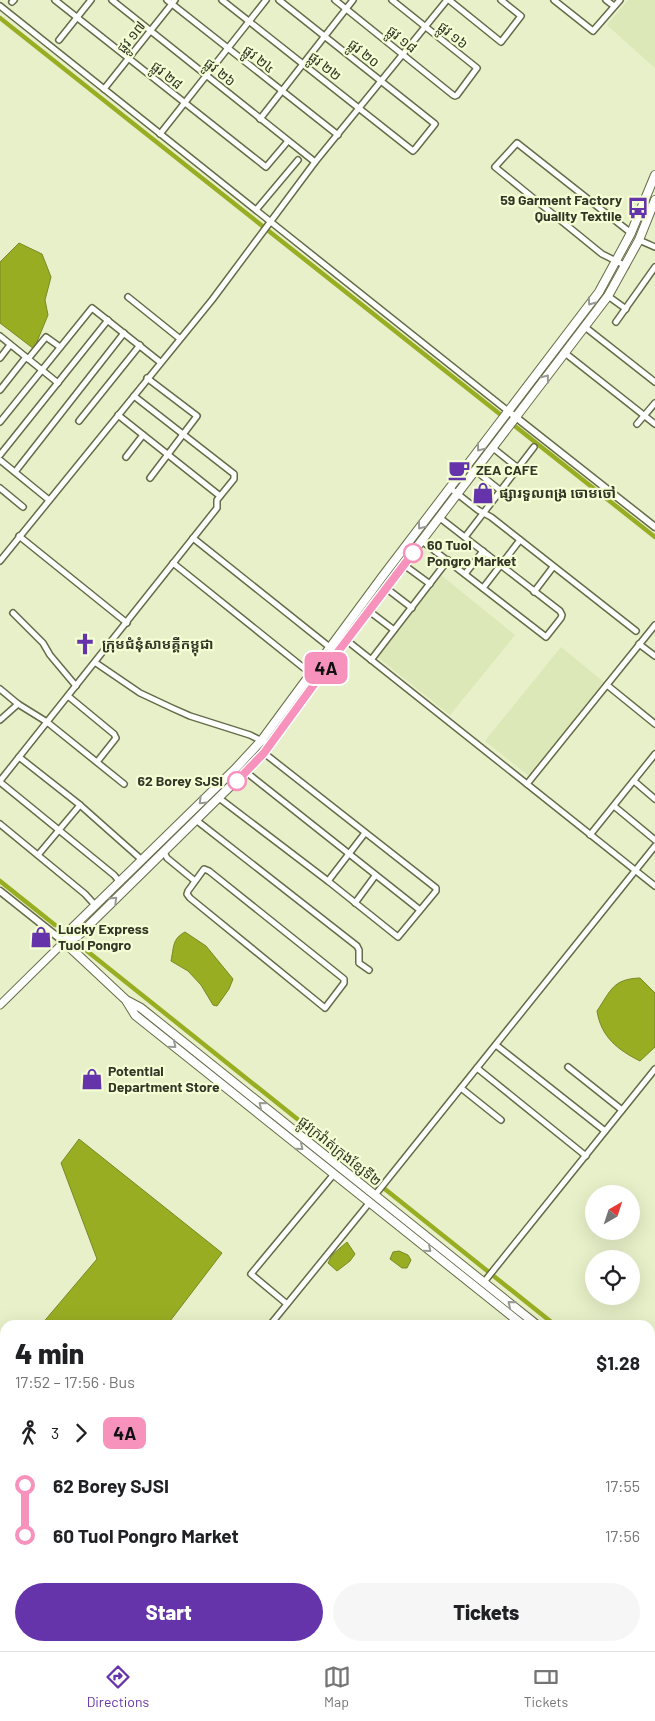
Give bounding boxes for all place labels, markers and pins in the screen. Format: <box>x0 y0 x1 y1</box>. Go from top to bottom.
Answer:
place label: 59 Garment Factory Quality Textile <box>500 191 622 224</box>
bus stop icon: 59 Garment Factory Quality Textile <box>625 195 651 221</box>
cafe icon: ZEA CAFE <box>446 457 472 483</box>
place label: ZEA CAFE <box>476 461 538 478</box>
shop icon: ផ្សារទួលពង្រ ចោមចៅ <box>470 480 496 506</box>
place label: ផ្សារទួលពង្រ ចោមចៅ <box>499 484 616 502</box>
place label: 60 Tuol Pongro Market <box>427 536 516 569</box>
marker: 60 Tuol Pongro Market <box>403 543 423 563</box>
church icon: ក្រុមជំនុំសាមគ្គីកម្ពុជា <box>72 631 98 657</box>
place label: ក្រុមជំនុំសាមគ្គីកម្ពុជា <box>102 635 214 657</box>
marker: 62 Borey SJSI <box>227 771 247 791</box>
place label: 62 Borey SJSI <box>138 772 223 789</box>
place label: Lucky Express Tuol Pongro <box>58 920 149 953</box>
shop icon: Lucky Express Tuol Pongro <box>28 924 54 950</box>
place label: Potential Department Store <box>108 1062 220 1095</box>
shop icon: Potential Department Store <box>79 1066 105 1092</box>

